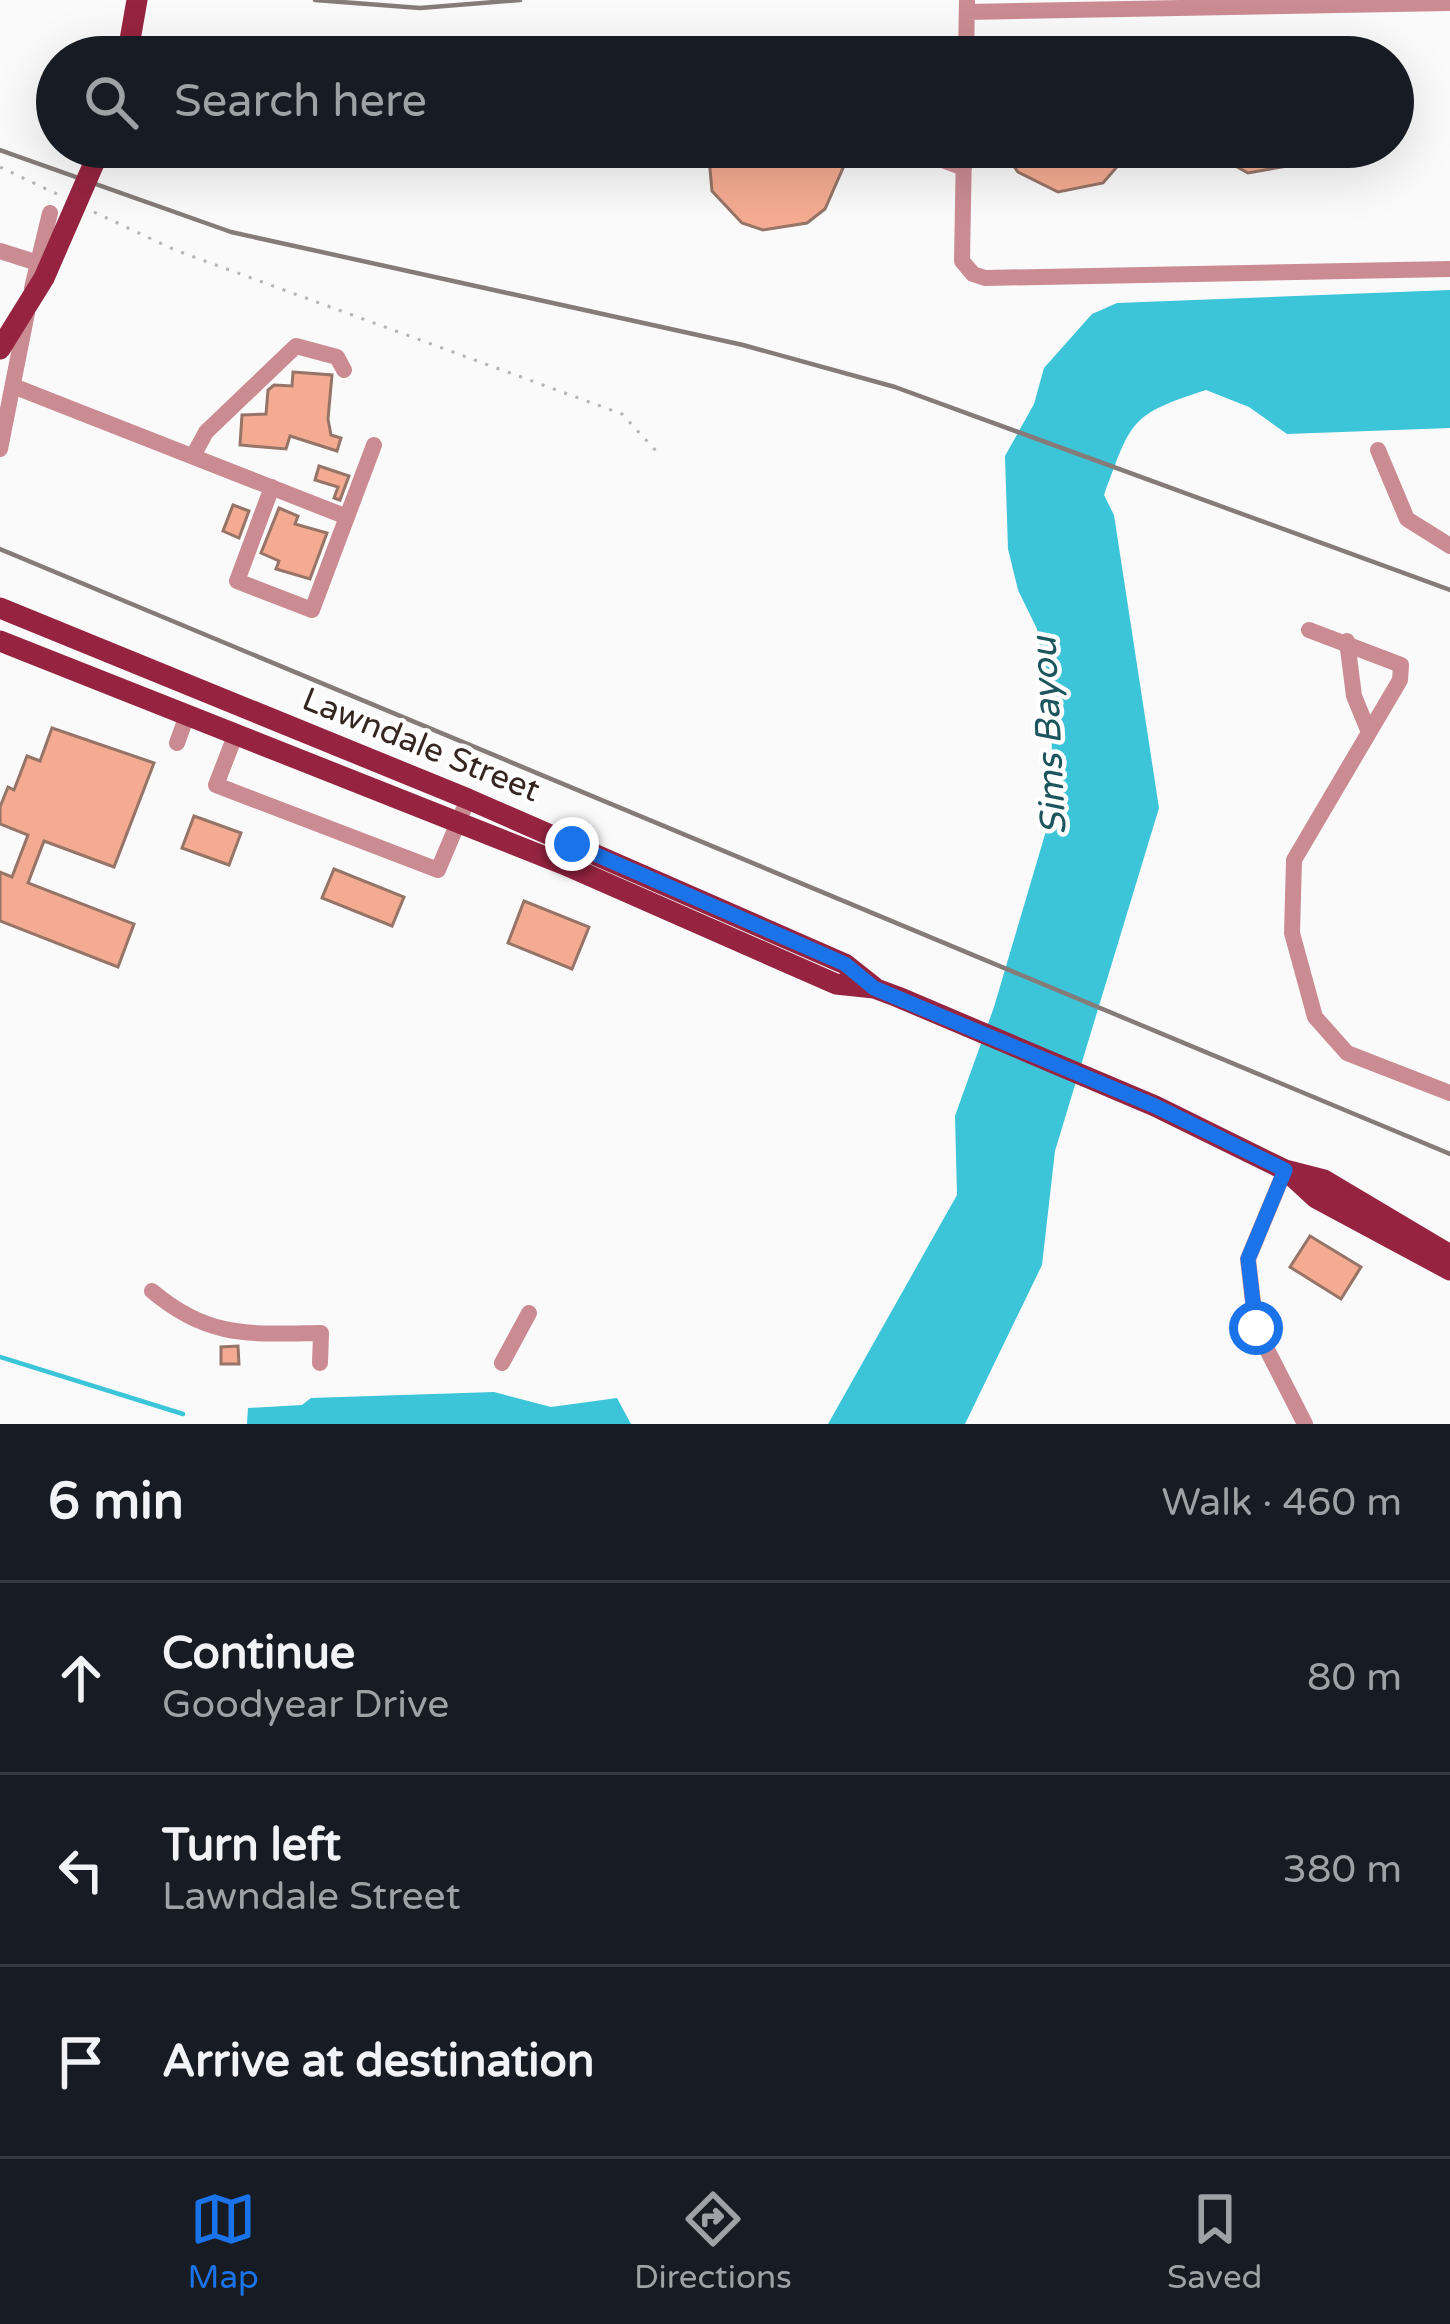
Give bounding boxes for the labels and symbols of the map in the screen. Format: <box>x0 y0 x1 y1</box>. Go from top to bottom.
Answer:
water label: Sims Bayou <box>1022 634 1076 836</box>
street label: Lawndale Street <box>297 680 545 810</box>
route end <box>545 817 599 871</box>
route start <box>1229 1301 1283 1355</box>

